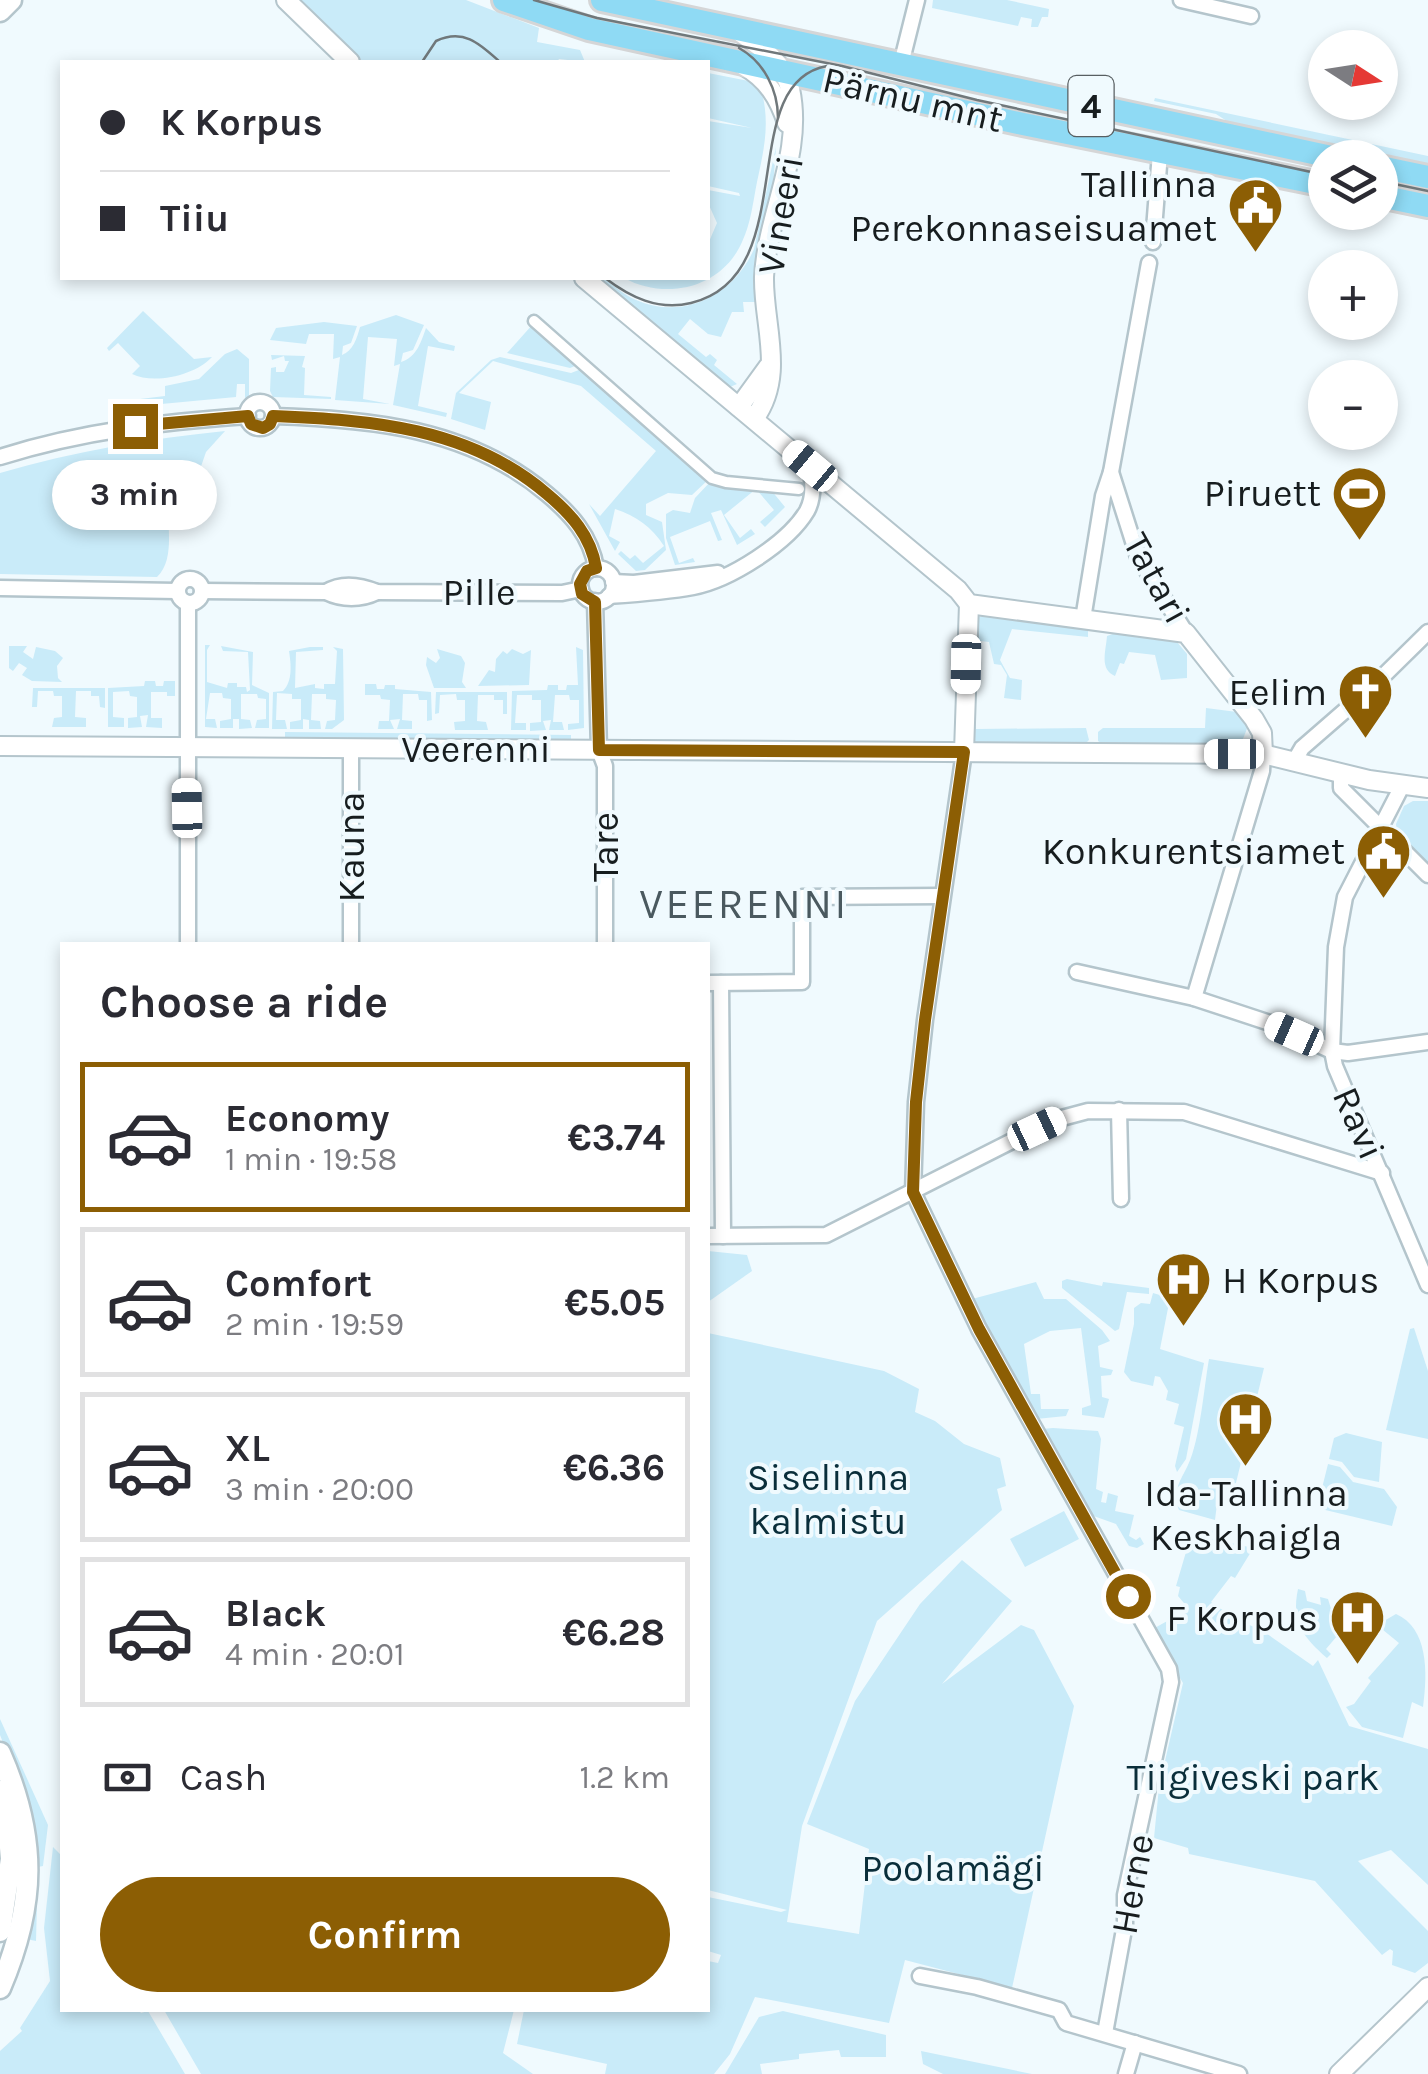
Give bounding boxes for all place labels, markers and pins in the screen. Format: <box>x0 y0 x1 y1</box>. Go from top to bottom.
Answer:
place label: Tallinna Perekonnaseisuamet <box>850 162 1217 251</box>
public building icon: Tallinna Perekonnaseisuamet <box>1226 176 1286 255</box>
sports icon: Piruett <box>1330 463 1390 542</box>
place label: Piruett <box>1204 471 1321 516</box>
church icon: Eelim <box>1336 662 1396 741</box>
place label: Eelim <box>1229 670 1327 715</box>
public building icon: Konkurentsiamet <box>1354 821 1414 900</box>
place label: Konkurentsiamet <box>1042 829 1345 874</box>
hospital icon: H Korpus <box>1153 1250 1213 1329</box>
place label: H Korpus <box>1222 1258 1379 1303</box>
hospital icon: Ida-Tallinna Keskhaigla <box>1216 1390 1276 1469</box>
place label: Ida-Tallinna Keskhaigla <box>1144 1471 1348 1560</box>
hospital icon: F Korpus <box>1327 1588 1387 1667</box>
place label: F Korpus <box>1166 1596 1318 1641</box>

